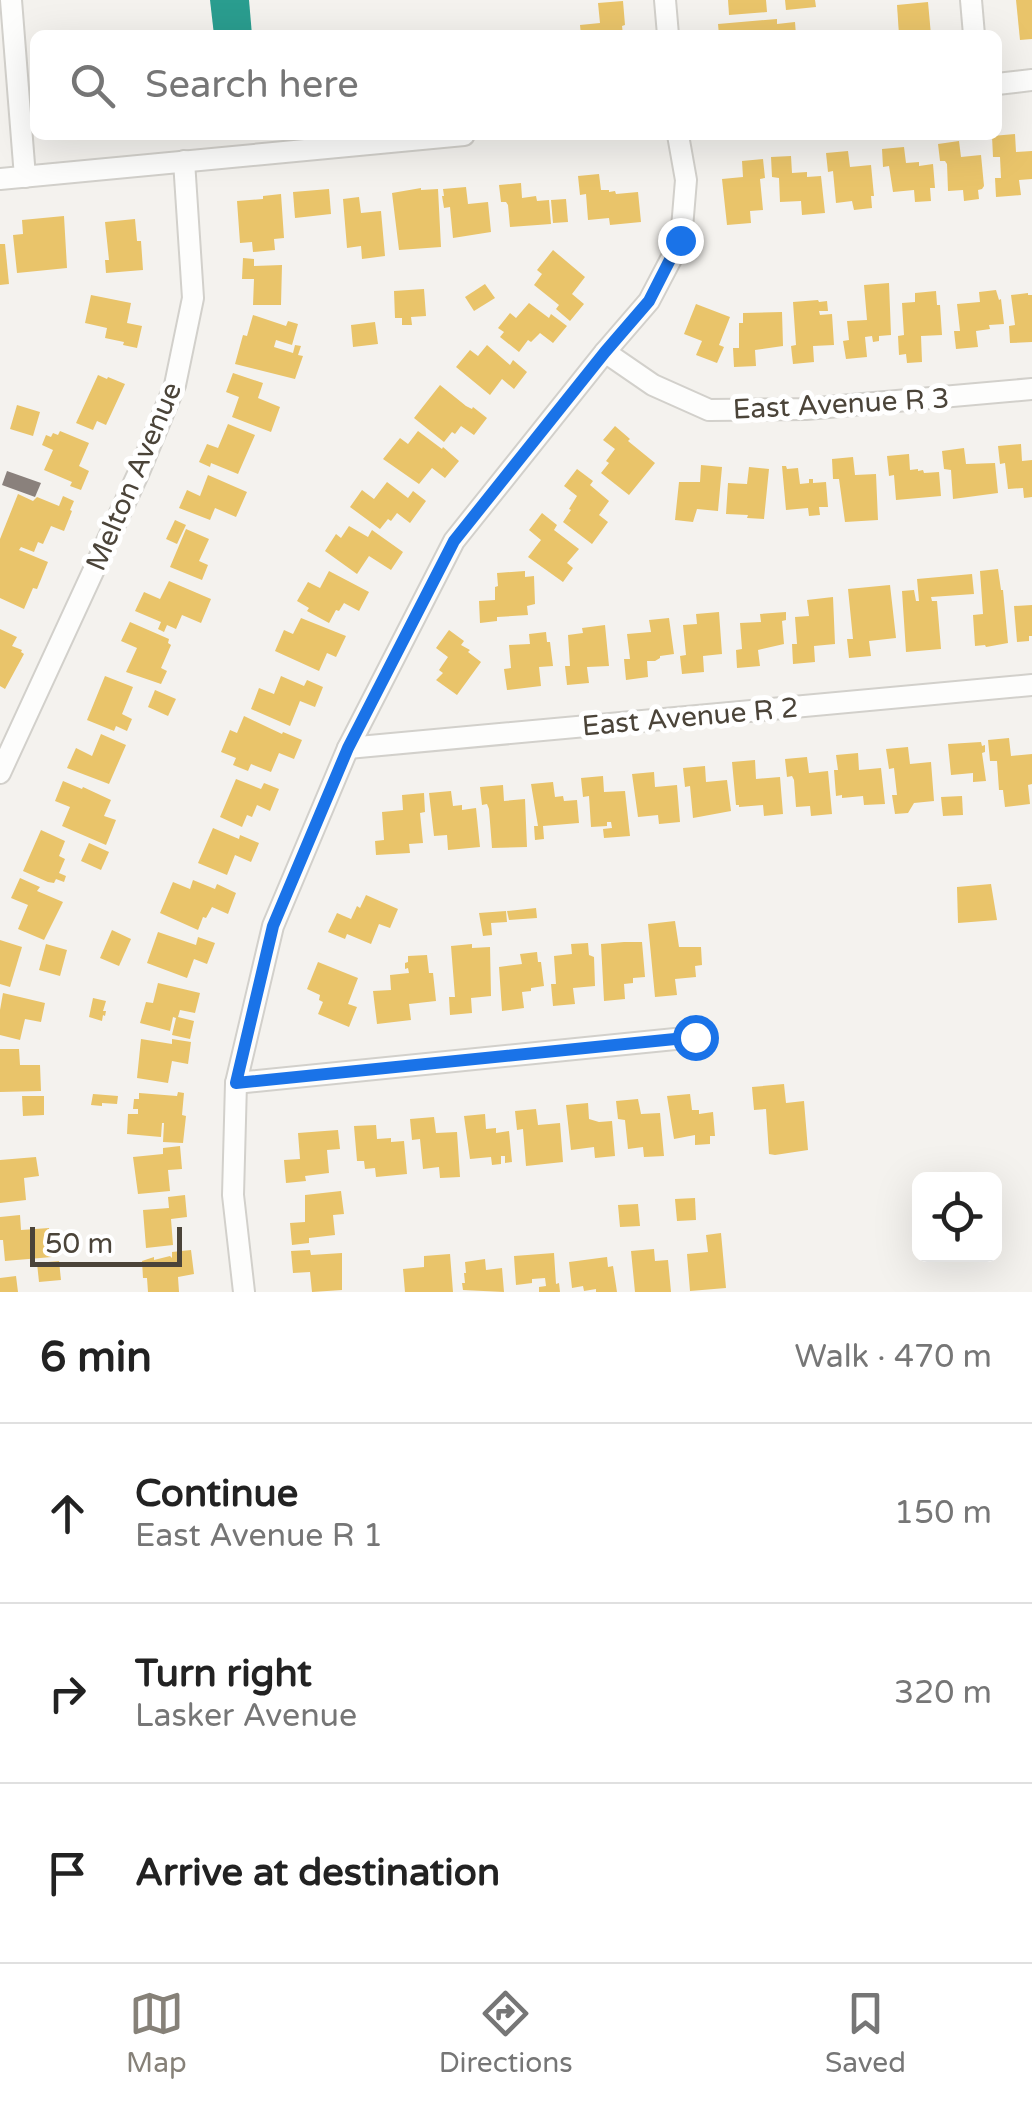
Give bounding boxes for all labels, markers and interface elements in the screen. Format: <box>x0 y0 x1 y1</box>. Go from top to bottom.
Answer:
search box <box>30 30 1002 140</box>
icon: search <box>65 58 120 113</box>
text: Search here <box>145 62 359 108</box>
route end <box>658 218 704 264</box>
street label: Melton Avenue <box>79 377 189 576</box>
street label: East Avenue R 3 <box>732 381 950 427</box>
street label: East Avenue R 2 <box>581 691 800 743</box>
route start <box>673 1015 719 1061</box>
map controls <box>912 1172 1002 1262</box>
button: locate <box>912 1172 1002 1262</box>
scale bar <box>30 1222 182 1266</box>
text: 50 m <box>45 1227 113 1261</box>
text: 6 min <box>40 1332 152 1383</box>
text: Walk · 470 m <box>795 1338 992 1376</box>
text: Continue <box>135 1471 298 1517</box>
icon: ahead <box>40 1486 95 1541</box>
text: 150 m <box>894 1494 992 1532</box>
text: East Avenue R 1 <box>135 1517 383 1555</box>
text: Turn right <box>135 1651 312 1697</box>
icon: right <box>40 1666 95 1721</box>
text: 320 m <box>894 1674 992 1712</box>
text: Lasker Avenue <box>135 1697 357 1735</box>
icon: arrive <box>40 1846 95 1901</box>
text: Arrive at destination <box>135 1850 500 1896</box>
tab: Map <box>126 1986 187 2080</box>
tab: Directions <box>439 1986 573 2080</box>
tab: Saved <box>825 1986 906 2080</box>

